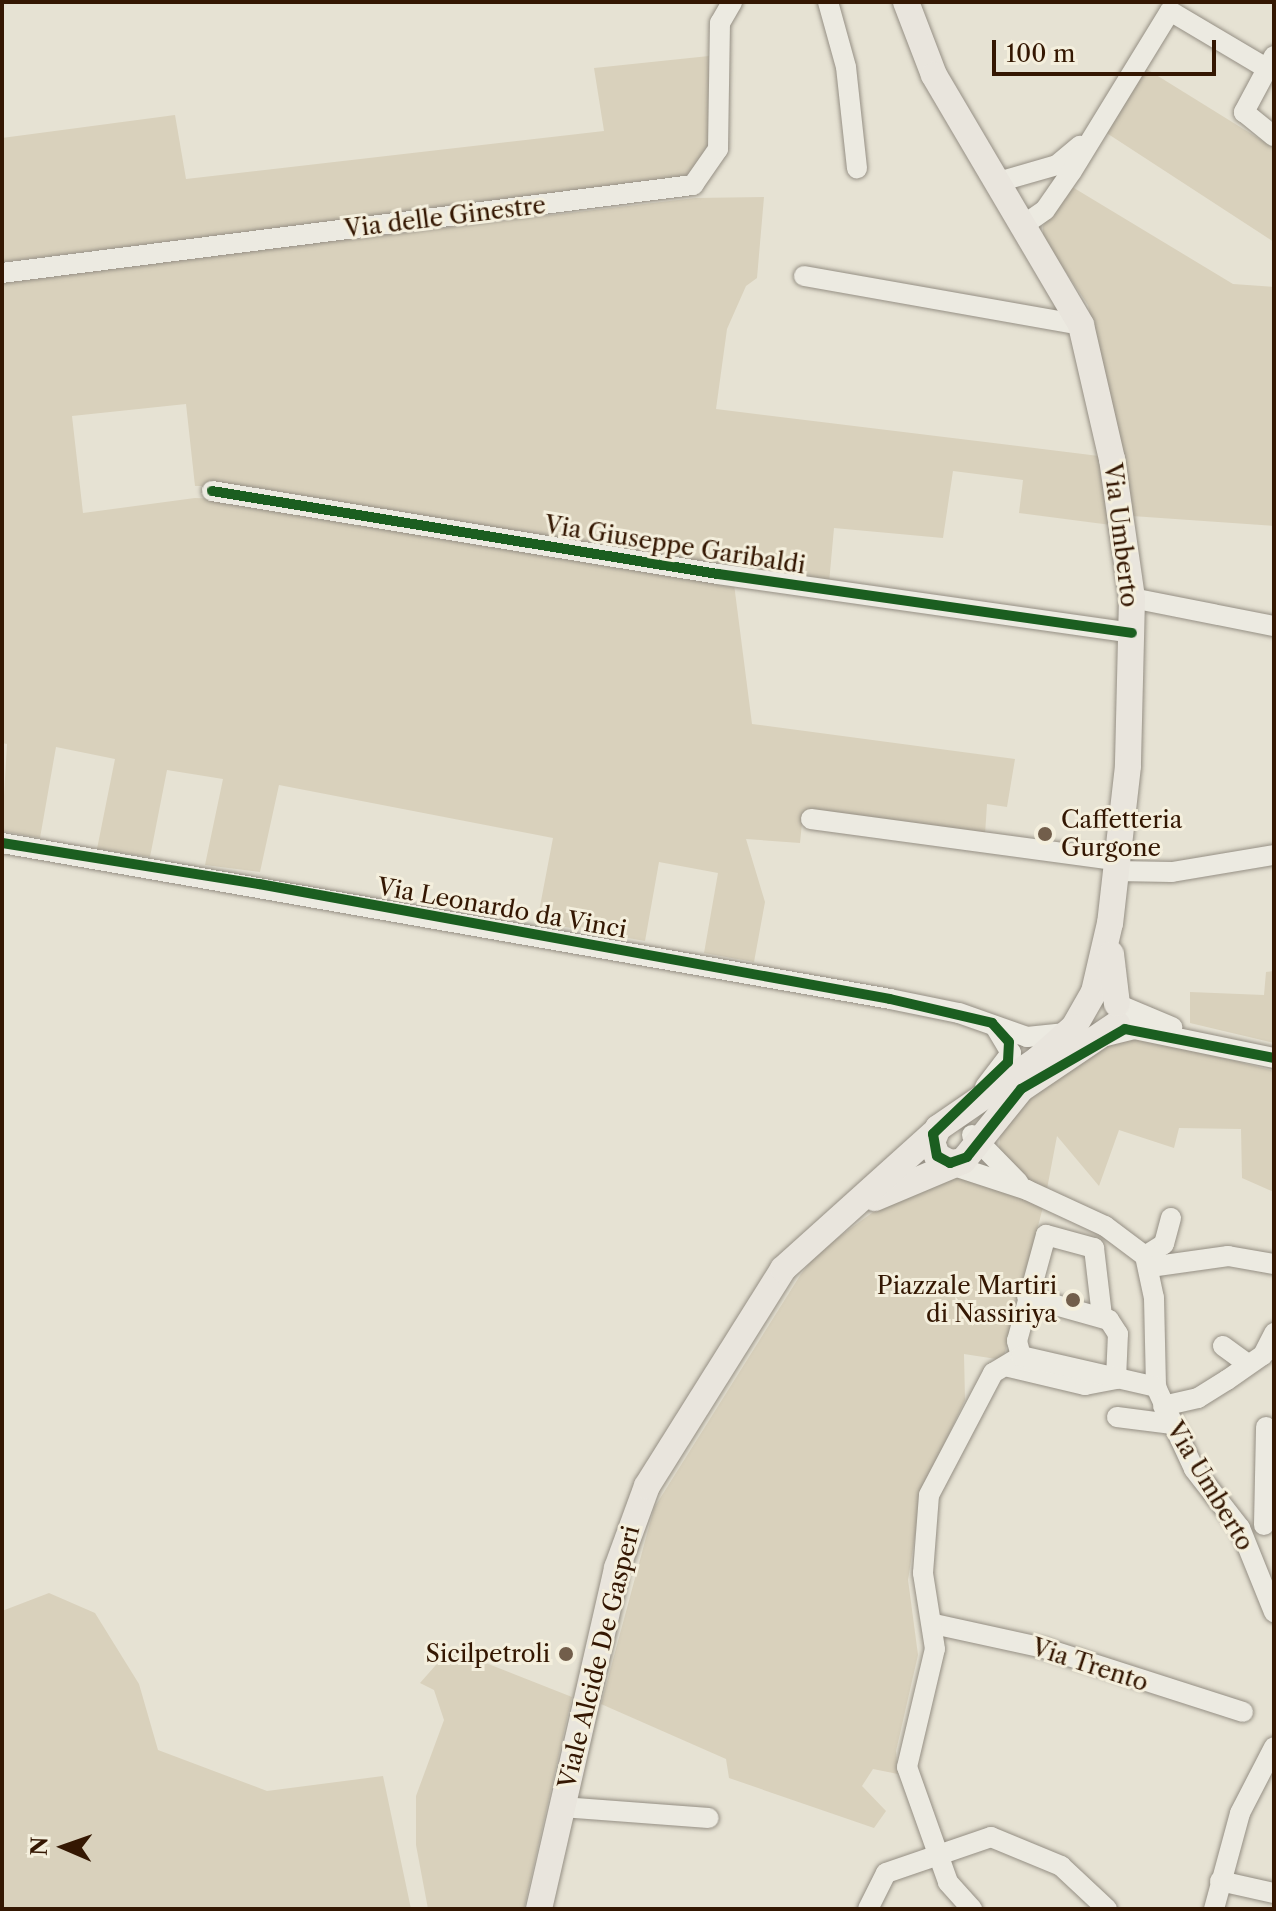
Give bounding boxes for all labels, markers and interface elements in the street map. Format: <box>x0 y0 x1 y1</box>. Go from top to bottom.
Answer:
scale bar <box>996 24 1220 74</box>
text: 100 m <box>1006 39 1075 68</box>
street label: Via delle Ginestre <box>343 190 547 244</box>
street label: Via Umberto <box>1098 461 1144 609</box>
street label: Via Giuseppe Garibaldi <box>542 510 808 580</box>
place label: Caffetteria Gurgone <box>1061 806 1182 862</box>
marker: Caffetteria Gurgone <box>1036 825 1054 843</box>
street label: Via Leonardo da Vinci <box>374 872 630 944</box>
place label: Piazzale Martiri di Nassiriya <box>877 1272 1057 1328</box>
marker: Piazzale Martiri di Nassiriya <box>1064 1291 1082 1309</box>
street label: Via Umberto <box>1160 1416 1260 1556</box>
street label: Viale Alcide De Gasperi <box>552 1522 646 1792</box>
street label: Via Trento <box>1028 1633 1152 1697</box>
place label: Sicilpetroli <box>426 1640 550 1668</box>
marker: Sicilpetroli <box>557 1645 575 1663</box>
north arrow <box>24 1807 104 1887</box>
text: N <box>26 1836 53 1856</box>

